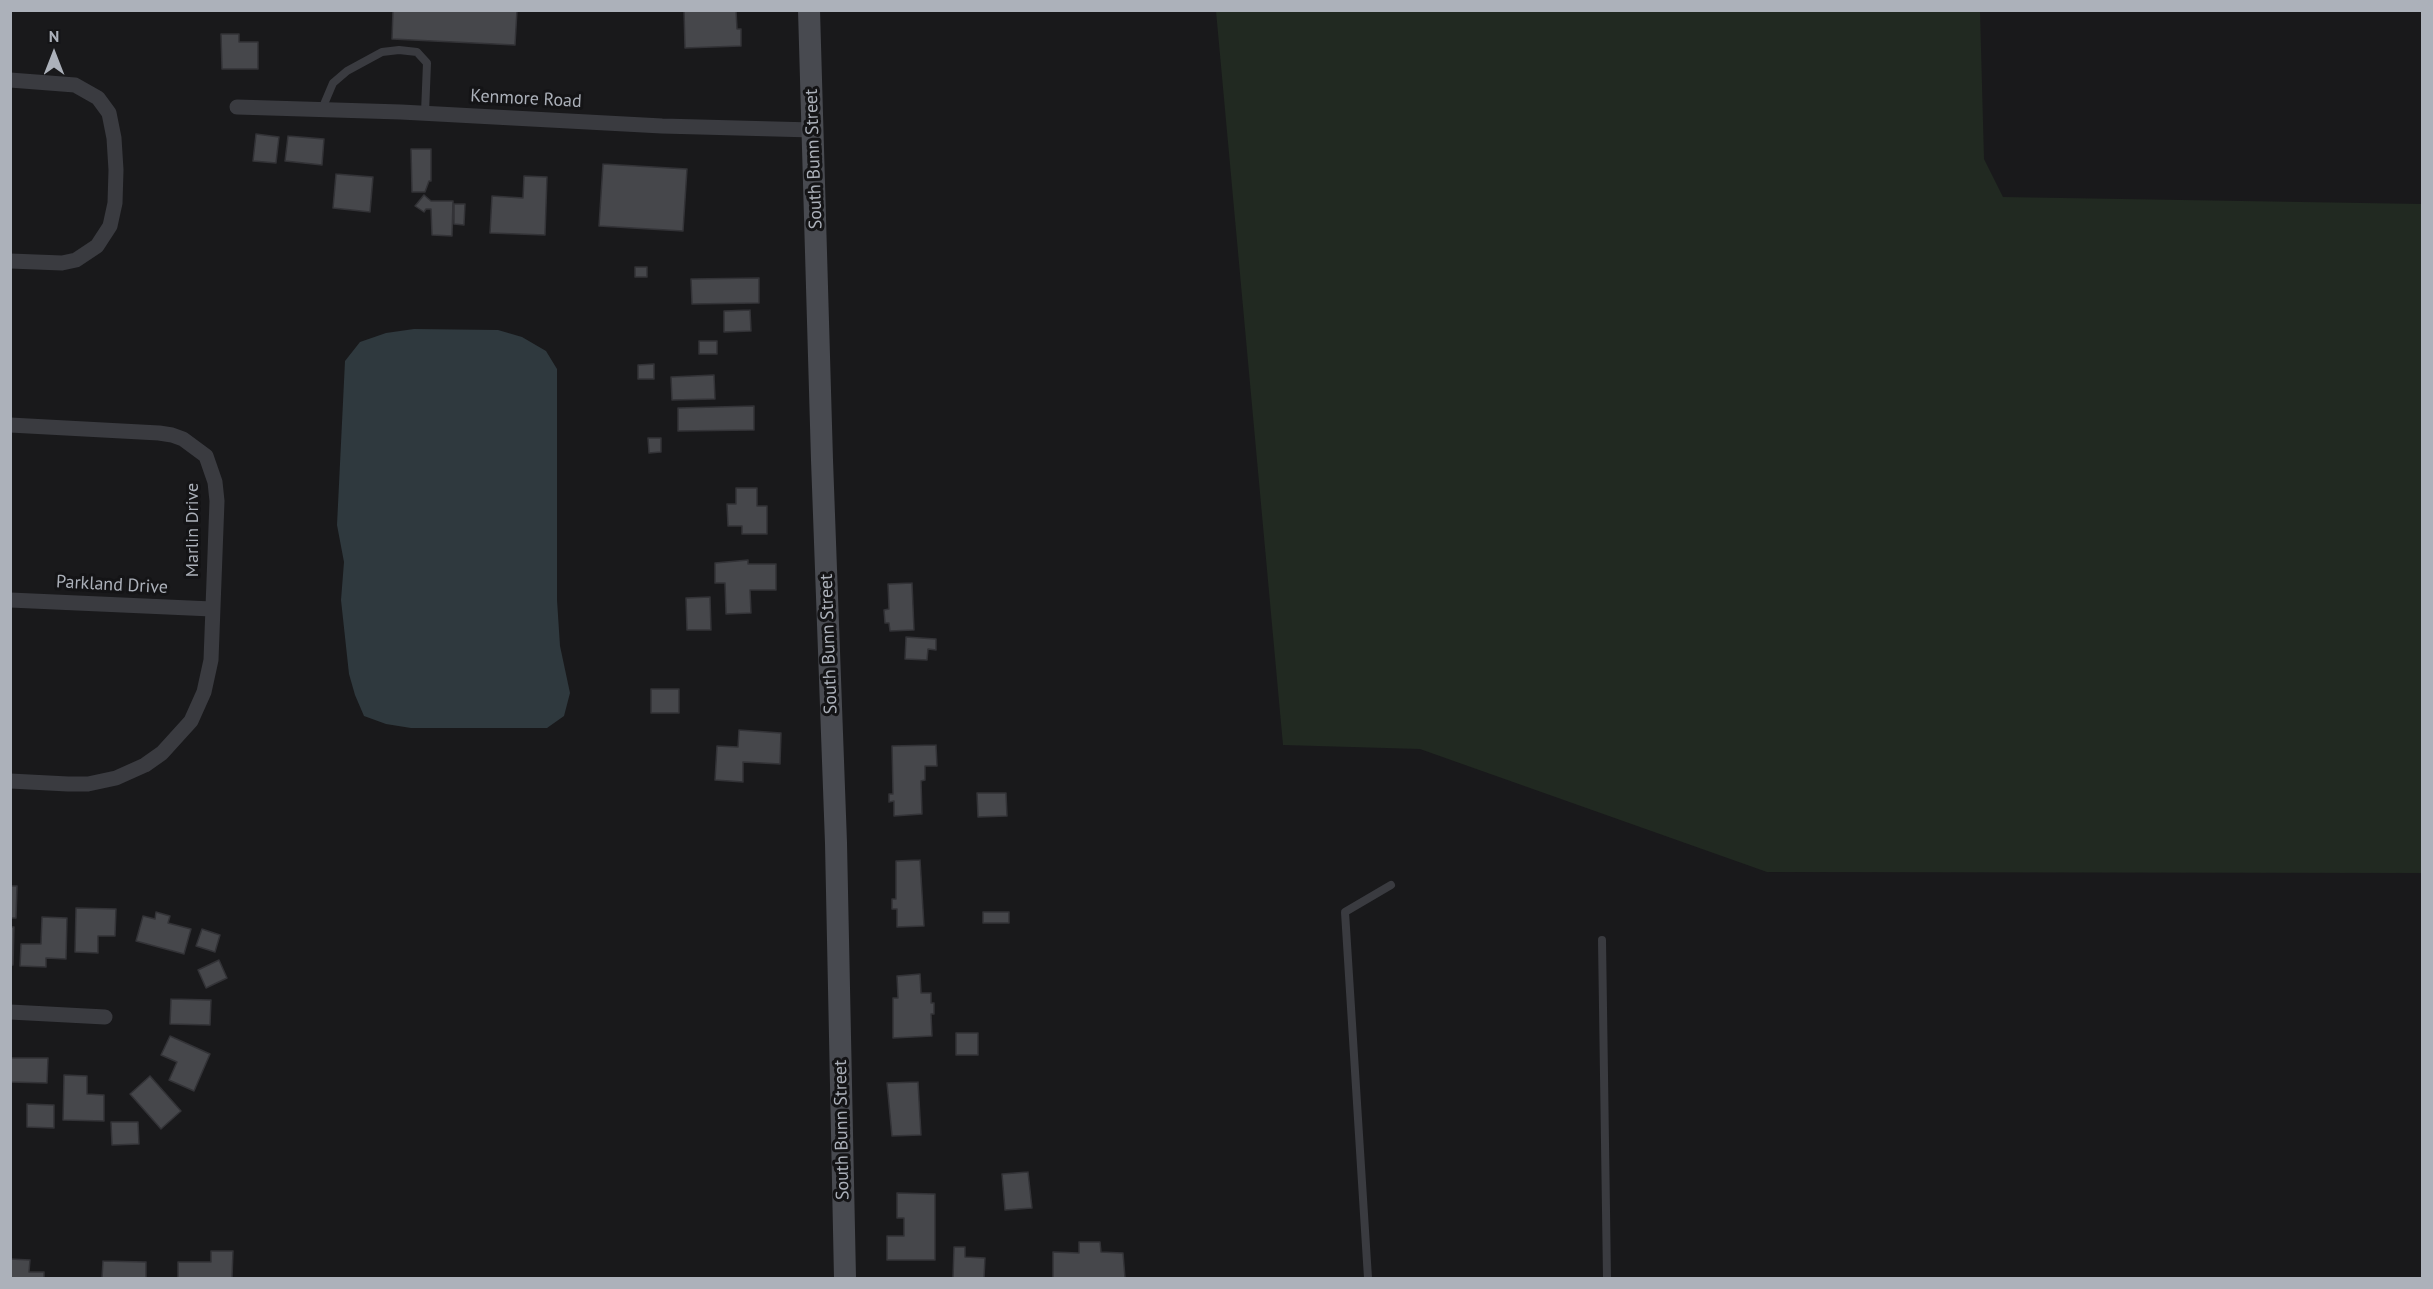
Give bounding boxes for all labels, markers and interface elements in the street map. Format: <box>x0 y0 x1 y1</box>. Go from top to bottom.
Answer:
north arrow <box>24 24 84 84</box>
text: N <box>49 26 59 46</box>
street label: Kenmore Road <box>470 85 582 113</box>
street label: South Bunn Street <box>801 88 827 230</box>
street label: Marlin Drive <box>182 483 204 577</box>
street label: Parkland Drive <box>56 571 168 599</box>
street label: South Bunn Street <box>816 573 842 715</box>
street label: South Bunn Street <box>830 1060 854 1200</box>

